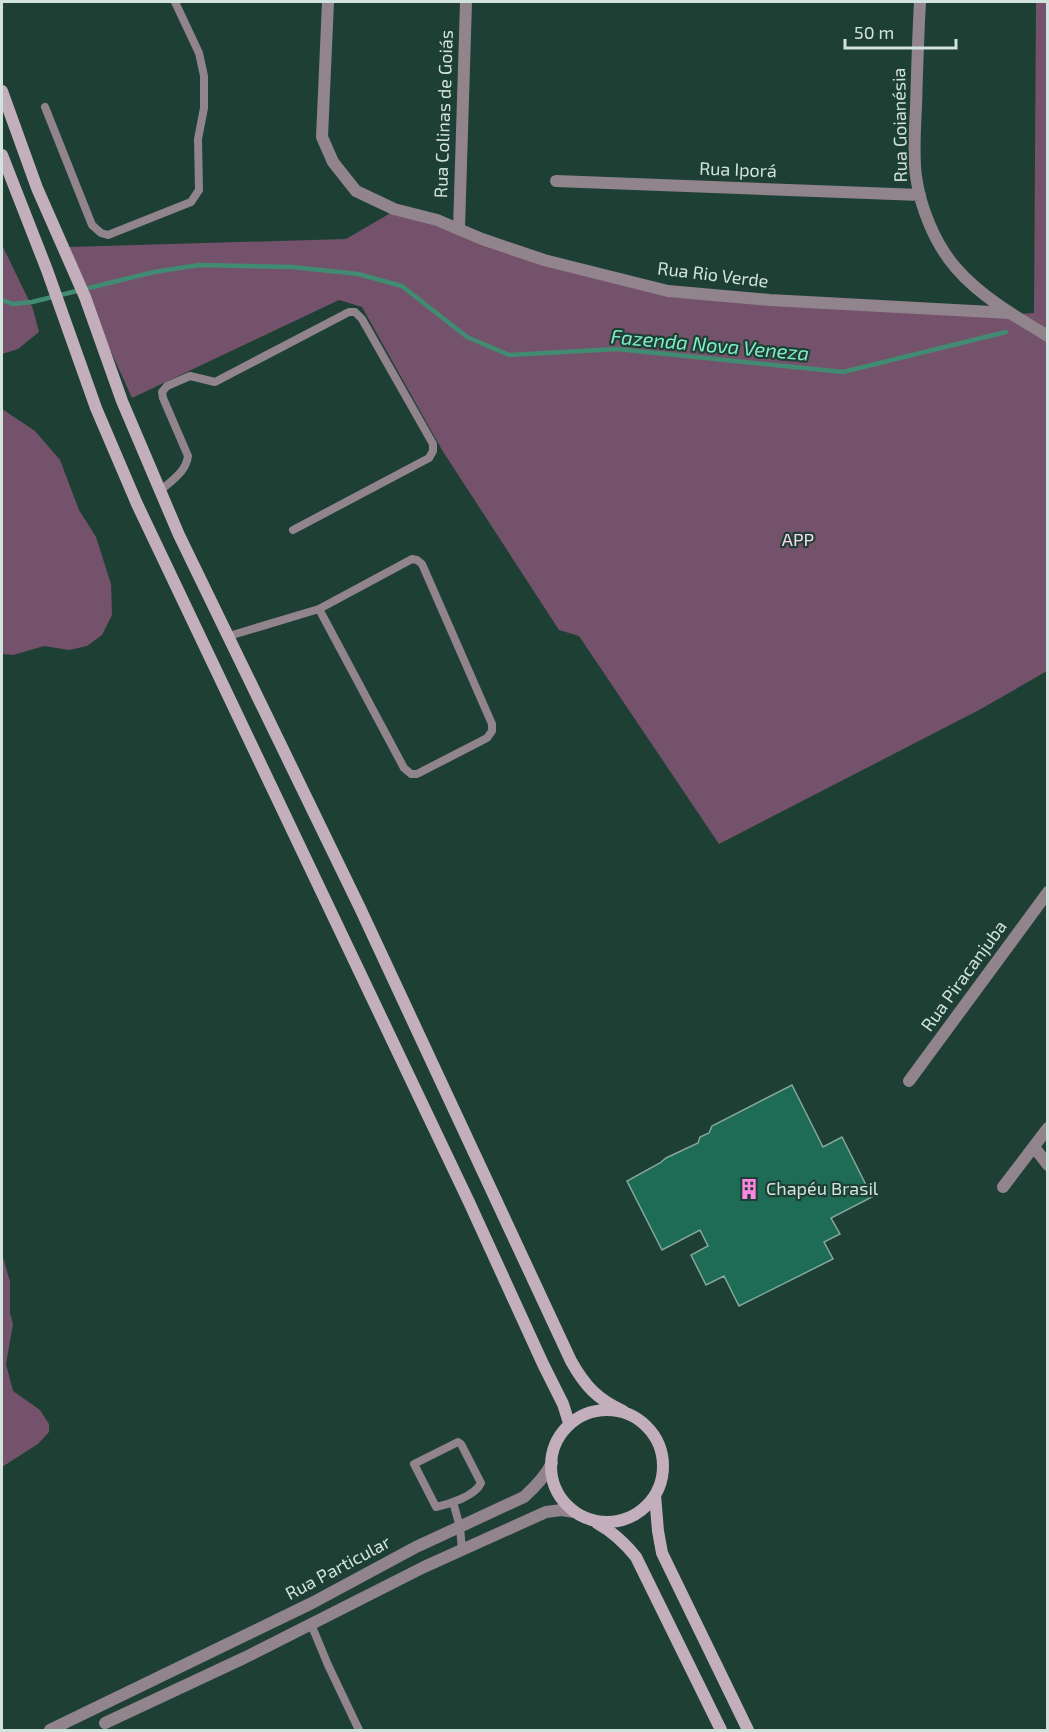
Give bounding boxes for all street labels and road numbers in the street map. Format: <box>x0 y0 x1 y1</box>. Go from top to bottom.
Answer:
street label: Rua Colinas de Goiás <box>429 30 457 198</box>
street label: Rua Goianésia <box>887 67 911 183</box>
street label: Rua Iporá <box>699 157 777 181</box>
street label: Rua Rio Verde <box>656 256 770 292</box>
street label: Rua Piracanjuba <box>916 916 1011 1035</box>
street label: Rua Particular <box>281 1530 394 1604</box>

